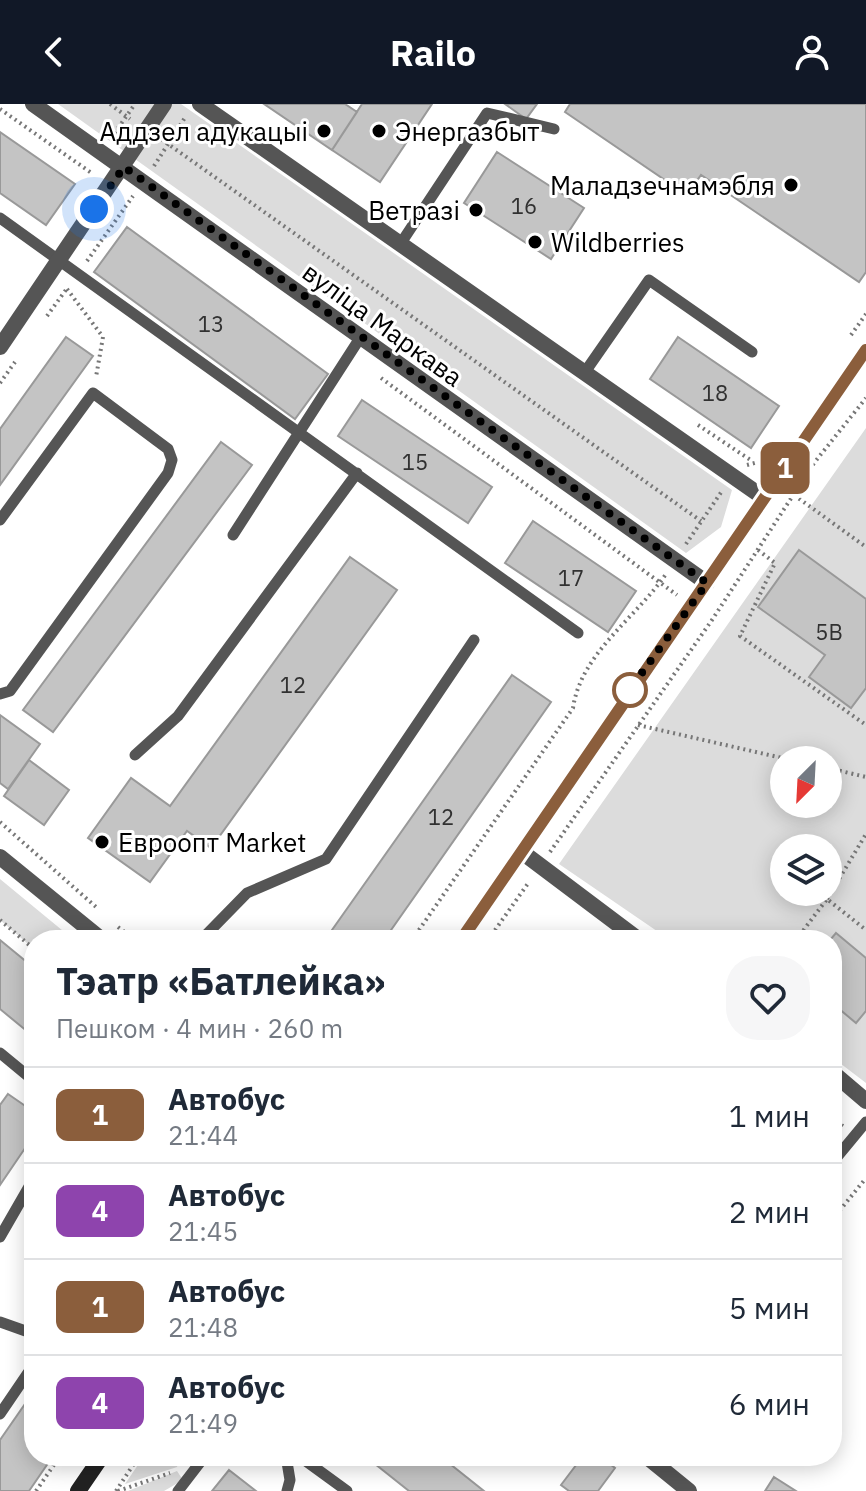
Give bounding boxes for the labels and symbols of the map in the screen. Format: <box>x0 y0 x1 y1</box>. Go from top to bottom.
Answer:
place label: Аддзел адукацыі <box>99 114 308 148</box>
place label: Энергазбыт <box>395 114 540 148</box>
marker: Аддзел адукацыі <box>315 122 333 140</box>
marker: Энергазбыт <box>370 122 388 140</box>
place label: Маладзечнамэбля <box>550 168 775 202</box>
marker: Маладзечнамэбля <box>782 176 800 194</box>
your location <box>74 189 114 229</box>
house number: 16 <box>511 191 537 220</box>
place label: Ветразі <box>368 193 460 227</box>
marker: Ветразі <box>467 201 485 219</box>
place label: Wildberries <box>551 225 685 259</box>
marker: Wildberries <box>526 233 544 251</box>
street label: вуліца Маркава <box>296 254 470 394</box>
house number: 13 <box>198 309 224 338</box>
house number: 18 <box>702 378 728 407</box>
line badge: 1 <box>759 442 811 494</box>
house number: 15 <box>402 447 428 476</box>
house number: 17 <box>558 563 584 592</box>
house number: 5В <box>815 617 843 646</box>
house number: 12 <box>280 670 306 699</box>
unlabelled marker <box>613 673 647 707</box>
north arrow <box>770 746 842 818</box>
house number: 12 <box>428 802 454 831</box>
place label: Евроопт Market <box>118 825 306 859</box>
marker: Евроопт Market <box>93 833 111 851</box>

